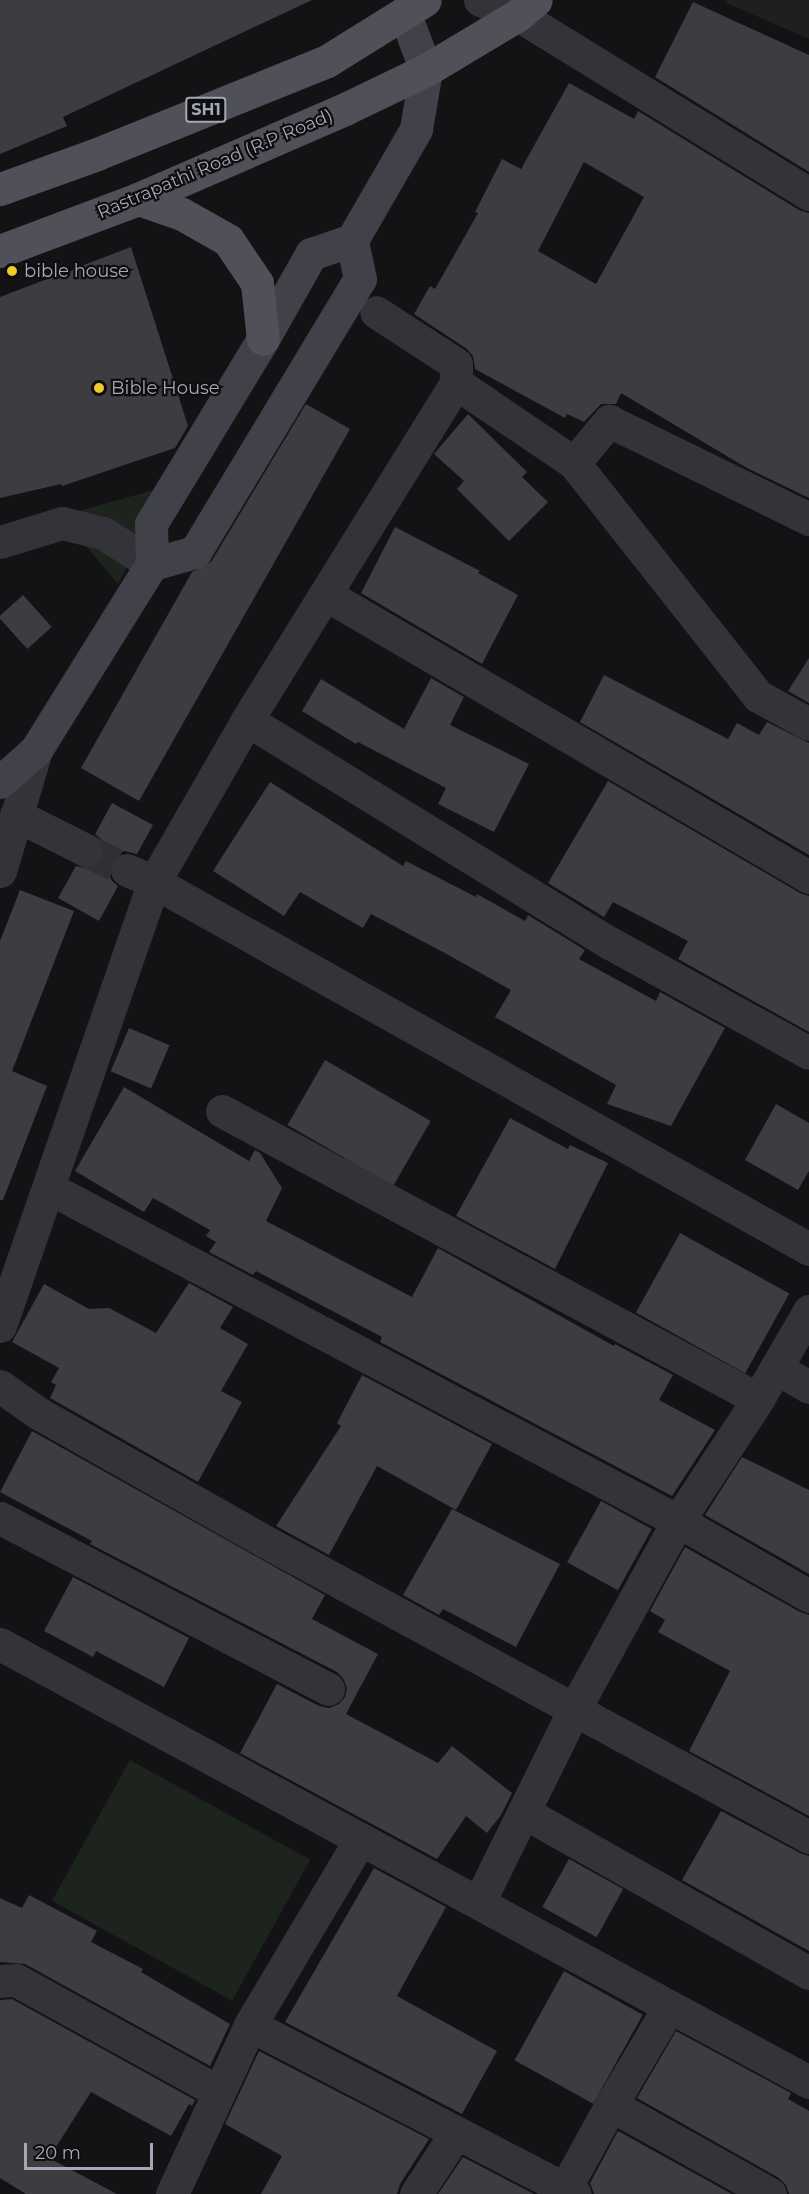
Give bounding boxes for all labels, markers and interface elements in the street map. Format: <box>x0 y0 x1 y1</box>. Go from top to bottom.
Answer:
road number: SH1 <box>185 97 227 123</box>
street label: Rastrapathi Road (R.P Road) <box>94 104 336 224</box>
place label: bible house <box>24 260 129 282</box>
marker: bible house <box>5 264 19 278</box>
place label: Bible House <box>111 377 220 399</box>
marker: Bible House <box>92 381 106 395</box>
scale bar <box>27 2131 156 2169</box>
text: 20 m <box>35 2142 81 2164</box>

